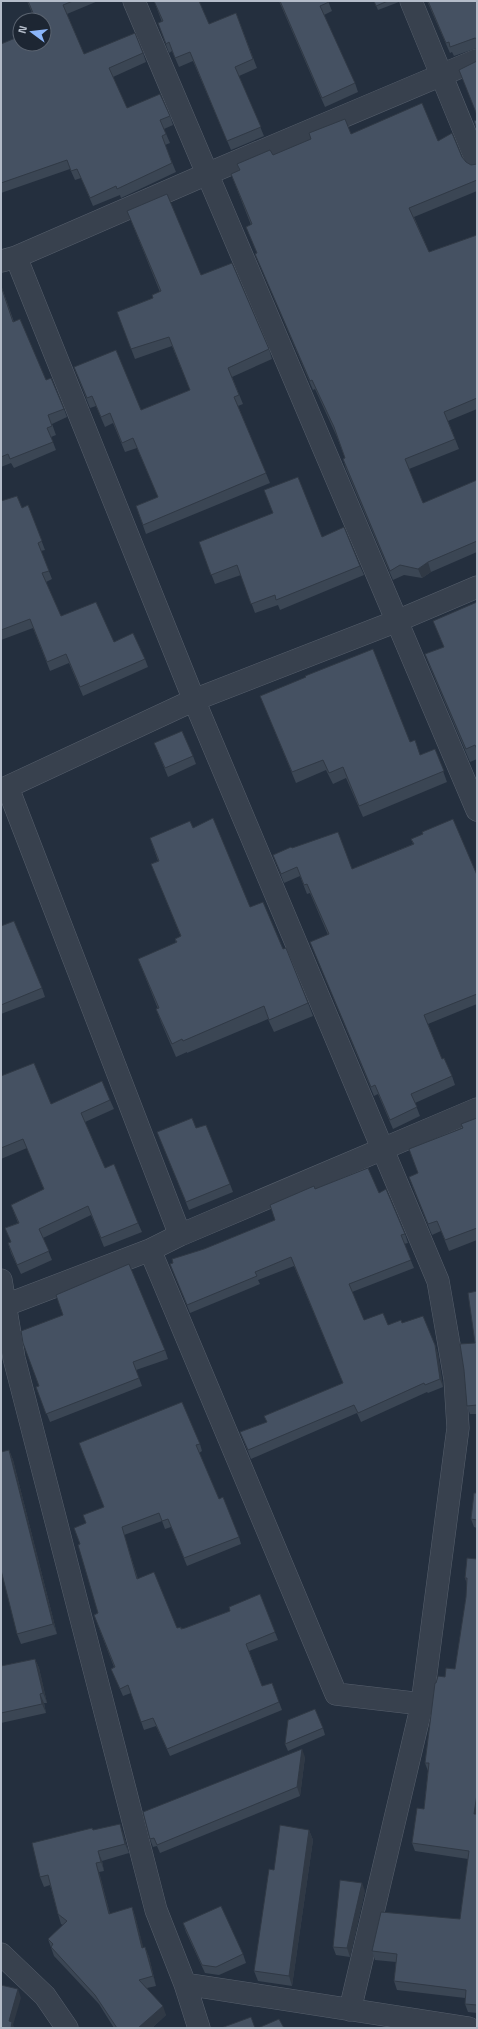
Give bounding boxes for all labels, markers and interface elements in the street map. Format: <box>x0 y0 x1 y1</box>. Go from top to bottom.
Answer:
north arrow <box>12 12 52 52</box>
text: N <box>14 24 31 35</box>

